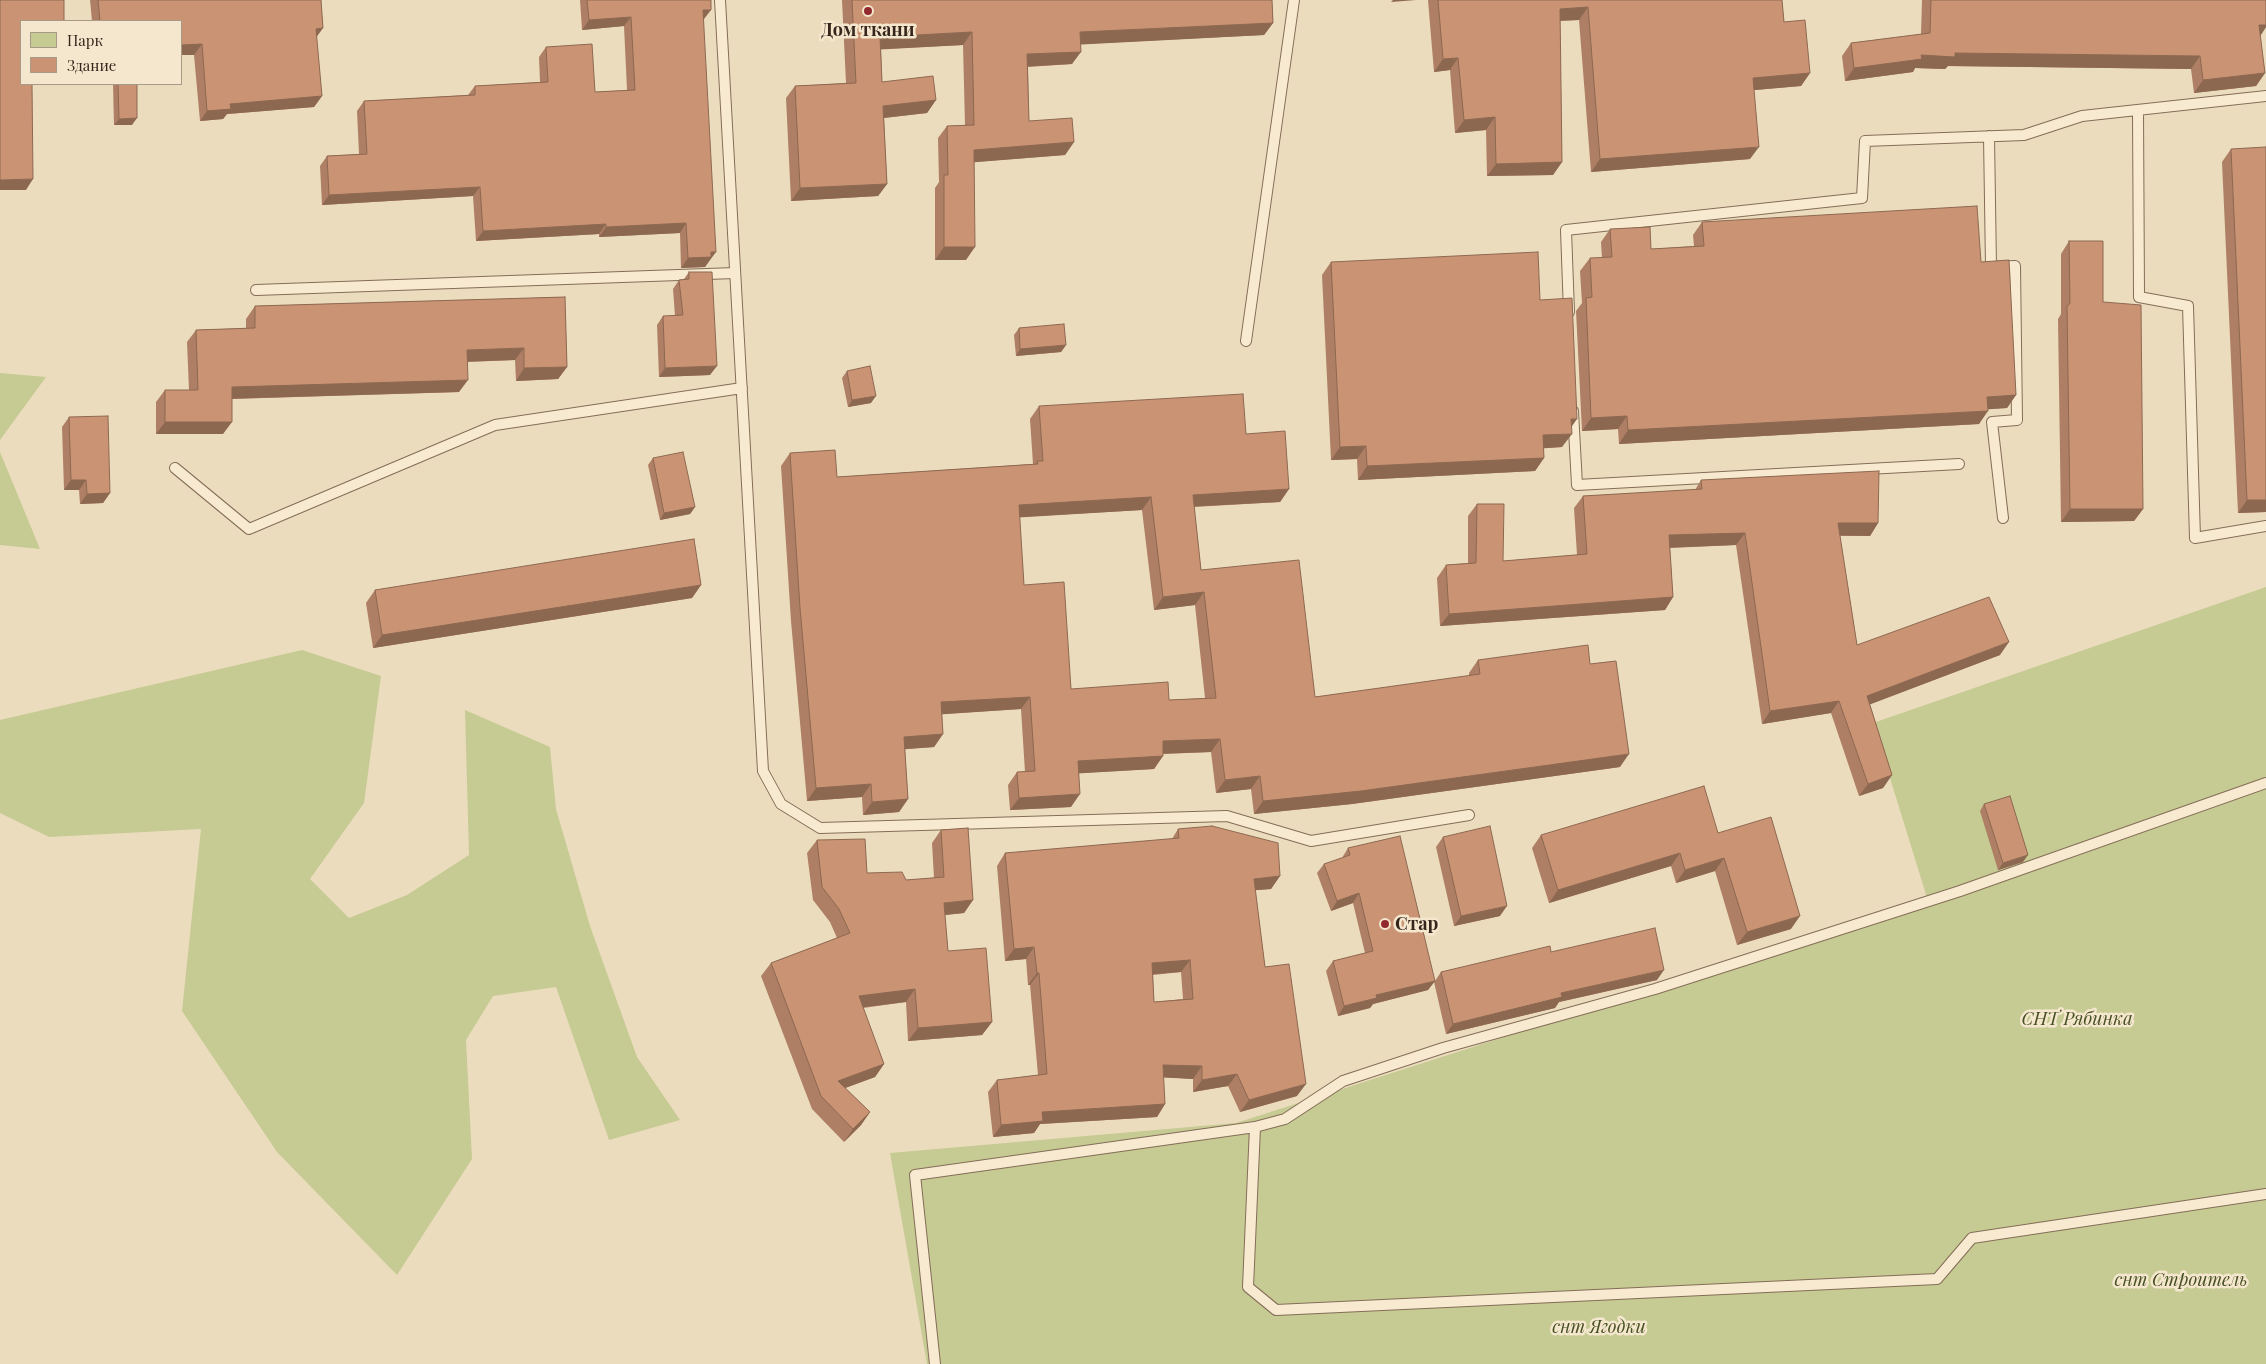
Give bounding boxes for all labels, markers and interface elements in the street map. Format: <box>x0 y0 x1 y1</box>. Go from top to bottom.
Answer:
marker: Дом ткани <box>862 5 874 17</box>
place label: Дом ткани <box>821 19 915 41</box>
legend <box>20 20 182 85</box>
text: Парк <box>67 30 103 50</box>
text: Здание <box>67 55 116 75</box>
place label: Стар <box>1395 913 1438 935</box>
marker: Стар <box>1379 918 1391 930</box>
park label: СНТ Рябинка <box>2021 1008 2133 1030</box>
park label: снт Строитель <box>2114 1269 2248 1291</box>
park label: снт Ягодки <box>1552 1316 1646 1338</box>

